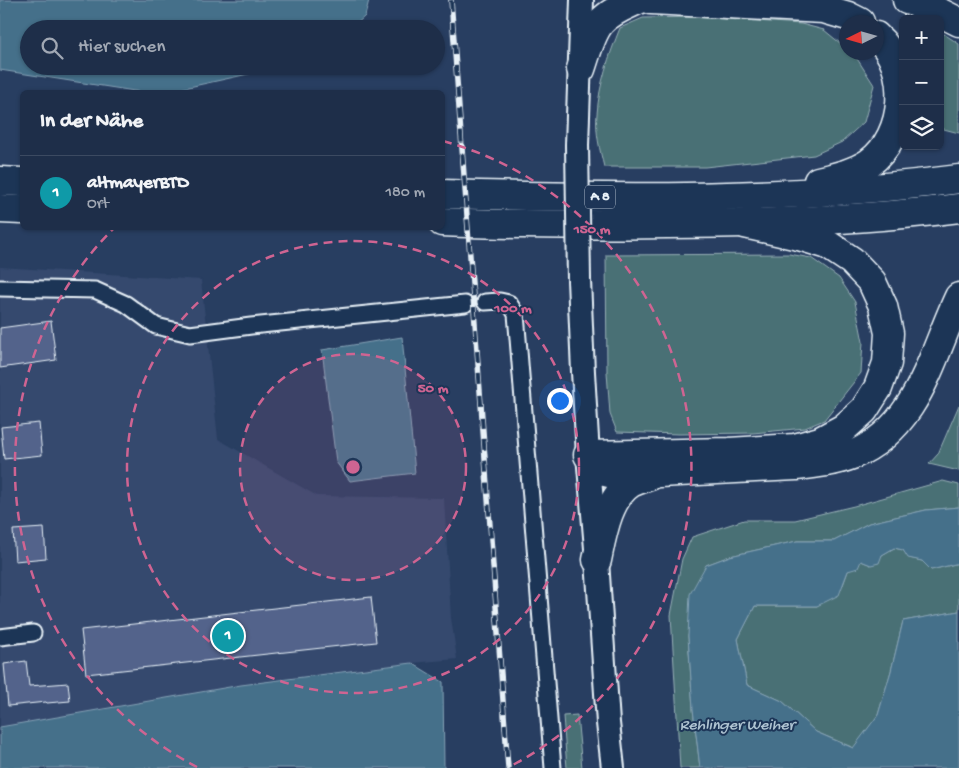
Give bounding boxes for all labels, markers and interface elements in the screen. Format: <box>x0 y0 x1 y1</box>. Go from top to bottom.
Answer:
north arrow <box>839 15 884 60</box>
map controls <box>899 15 944 150</box>
button: + <box>899 15 944 60</box>
search box <box>20 20 445 75</box>
icon: search <box>38 34 66 62</box>
text: Hier suchen <box>78 36 165 59</box>
button: − <box>899 60 944 105</box>
button: layers <box>899 105 944 150</box>
text: In der Nähe <box>40 110 143 135</box>
text: altmayerBTD <box>87 172 189 195</box>
text: 1 <box>53 184 59 203</box>
text: 180 m <box>386 184 425 203</box>
road number: A 8 <box>585 186 615 208</box>
text: Ort <box>87 195 109 214</box>
text: 150 m <box>573 221 611 239</box>
text: 100 m <box>493 300 532 318</box>
text: 50 m <box>418 380 449 398</box>
your location <box>547 388 573 414</box>
centre of rings <box>344 458 362 476</box>
pin: 1 <box>212 617 244 655</box>
water label: Rehlinger Weiher <box>680 717 798 736</box>

